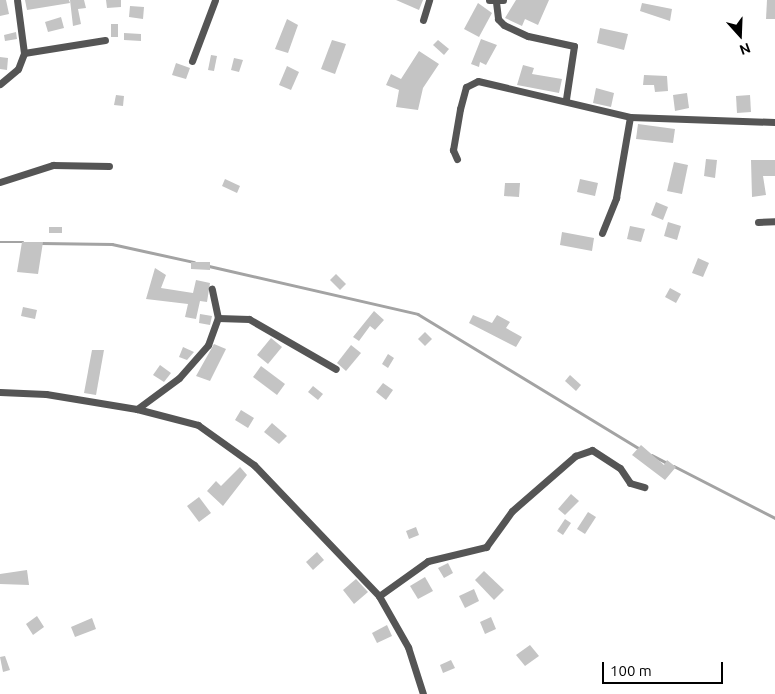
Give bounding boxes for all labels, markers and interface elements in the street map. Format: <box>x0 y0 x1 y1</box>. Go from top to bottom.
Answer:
north arrow <box>715 10 765 60</box>
text: N <box>737 40 753 58</box>
scale bar <box>605 652 726 684</box>
text: 100 m <box>610 662 652 679</box>

